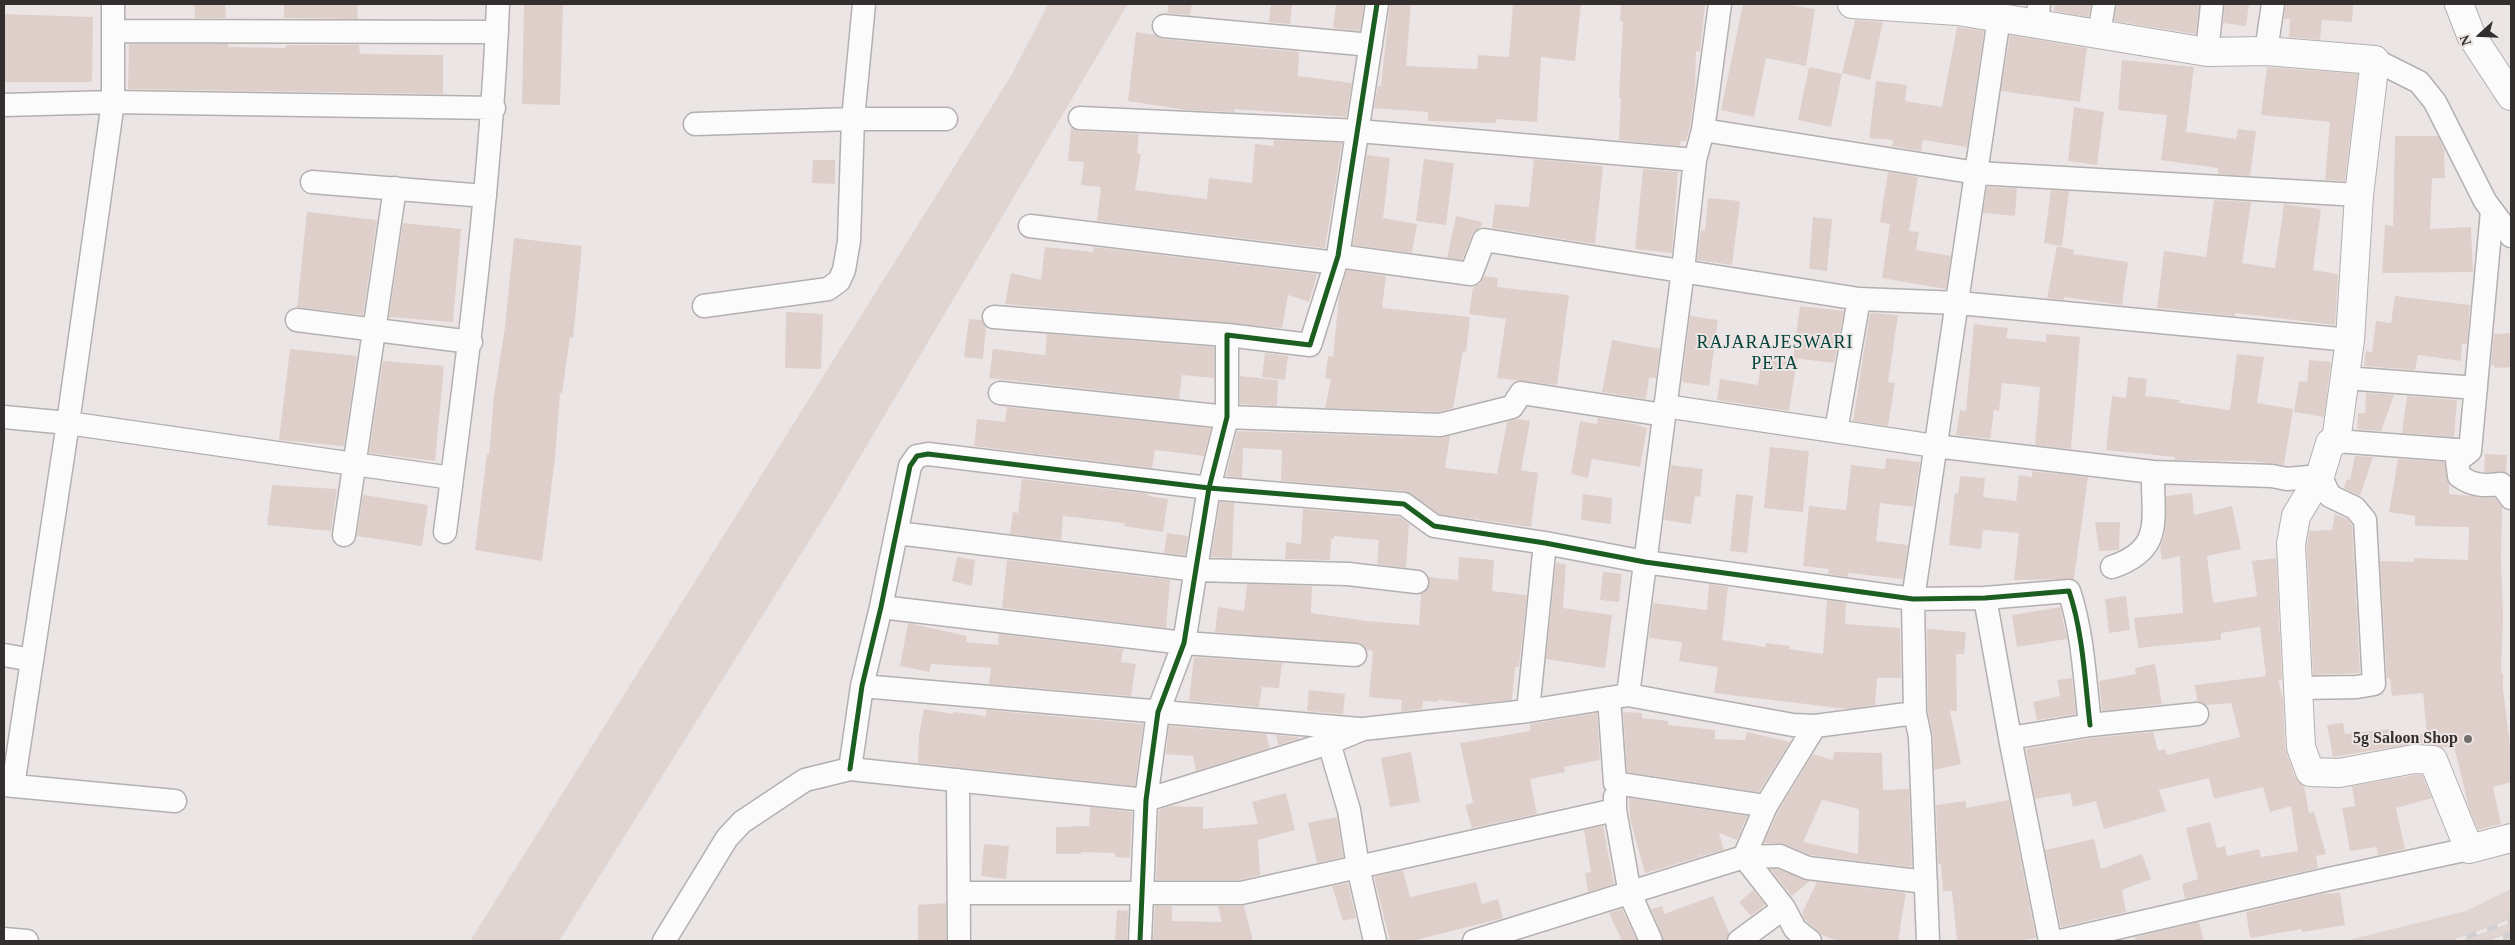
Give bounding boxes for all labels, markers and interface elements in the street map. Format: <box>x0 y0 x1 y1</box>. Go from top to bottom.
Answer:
north arrow <box>2455 10 2505 60</box>
text: N <box>2457 33 2474 48</box>
district label: RAJARAJESWARI PETA <box>1695 332 1855 374</box>
place label: 5g Saloon Shop <box>2353 729 2458 749</box>
marker: 5g Saloon Shop <box>2462 733 2474 745</box>

